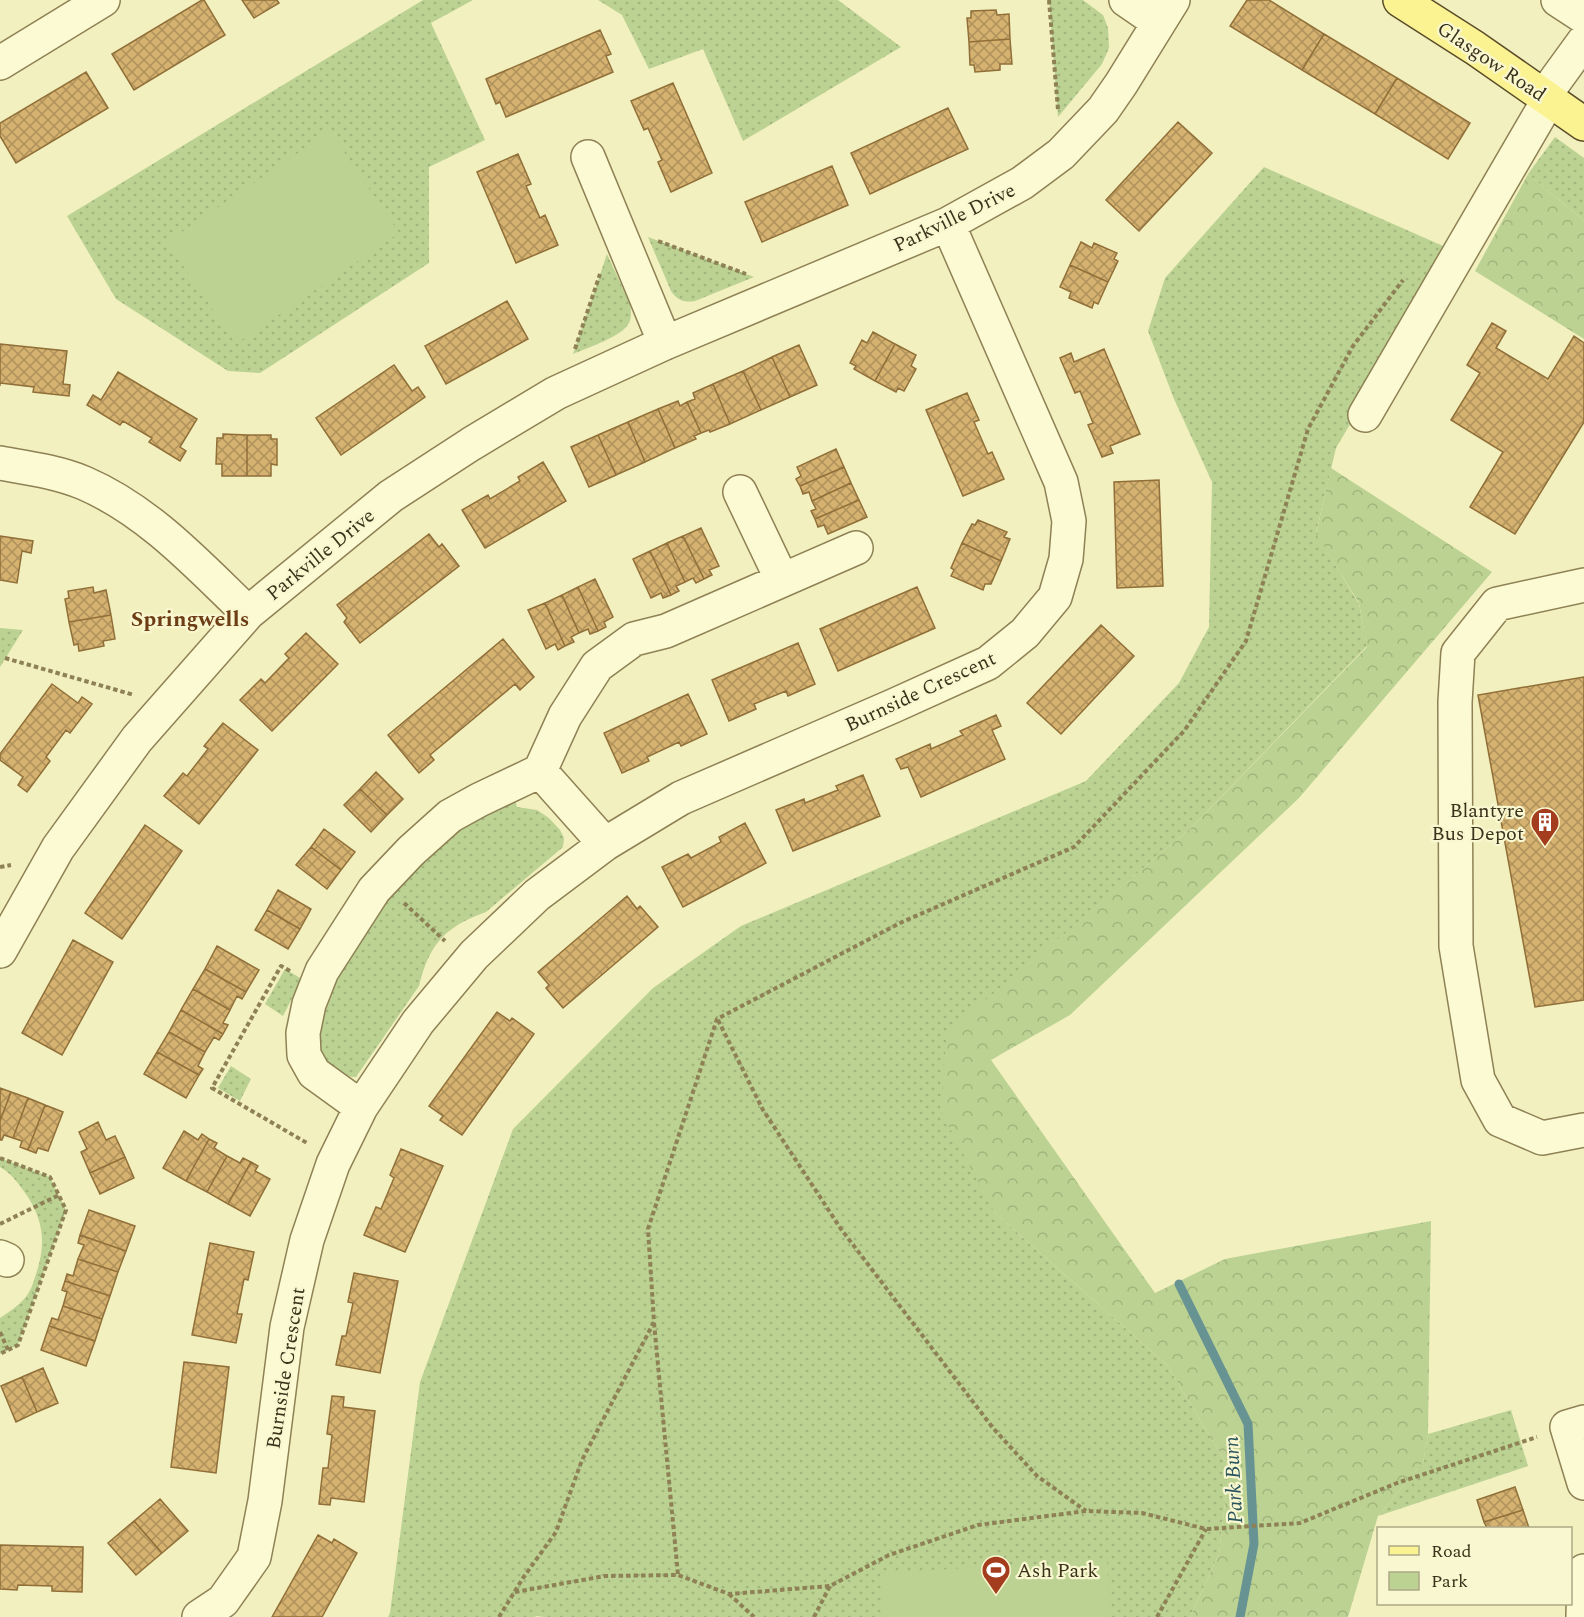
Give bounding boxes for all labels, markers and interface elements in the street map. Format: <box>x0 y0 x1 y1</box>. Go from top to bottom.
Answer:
street label: Glasgow Road <box>1431 14 1552 110</box>
street label: Parkville Drive <box>888 175 1021 260</box>
street label: Parkville Drive <box>260 501 382 608</box>
district label: Springwells <box>131 603 249 636</box>
street label: Burnside Crescent <box>840 644 1001 740</box>
place label: Blantyre Bus Depot <box>1431 796 1524 849</box>
building icon: Blantyre Bus Depot <box>1529 806 1561 848</box>
street label: Burnside Crescent <box>258 1285 314 1451</box>
water label: Park Burn <box>1216 1435 1252 1524</box>
legend <box>1377 1527 1572 1605</box>
text: Road <box>1431 1538 1472 1565</box>
sports icon: Ash Park <box>980 1554 1012 1596</box>
place label: Ash Park <box>1017 1556 1098 1586</box>
text: Park <box>1431 1568 1468 1595</box>

